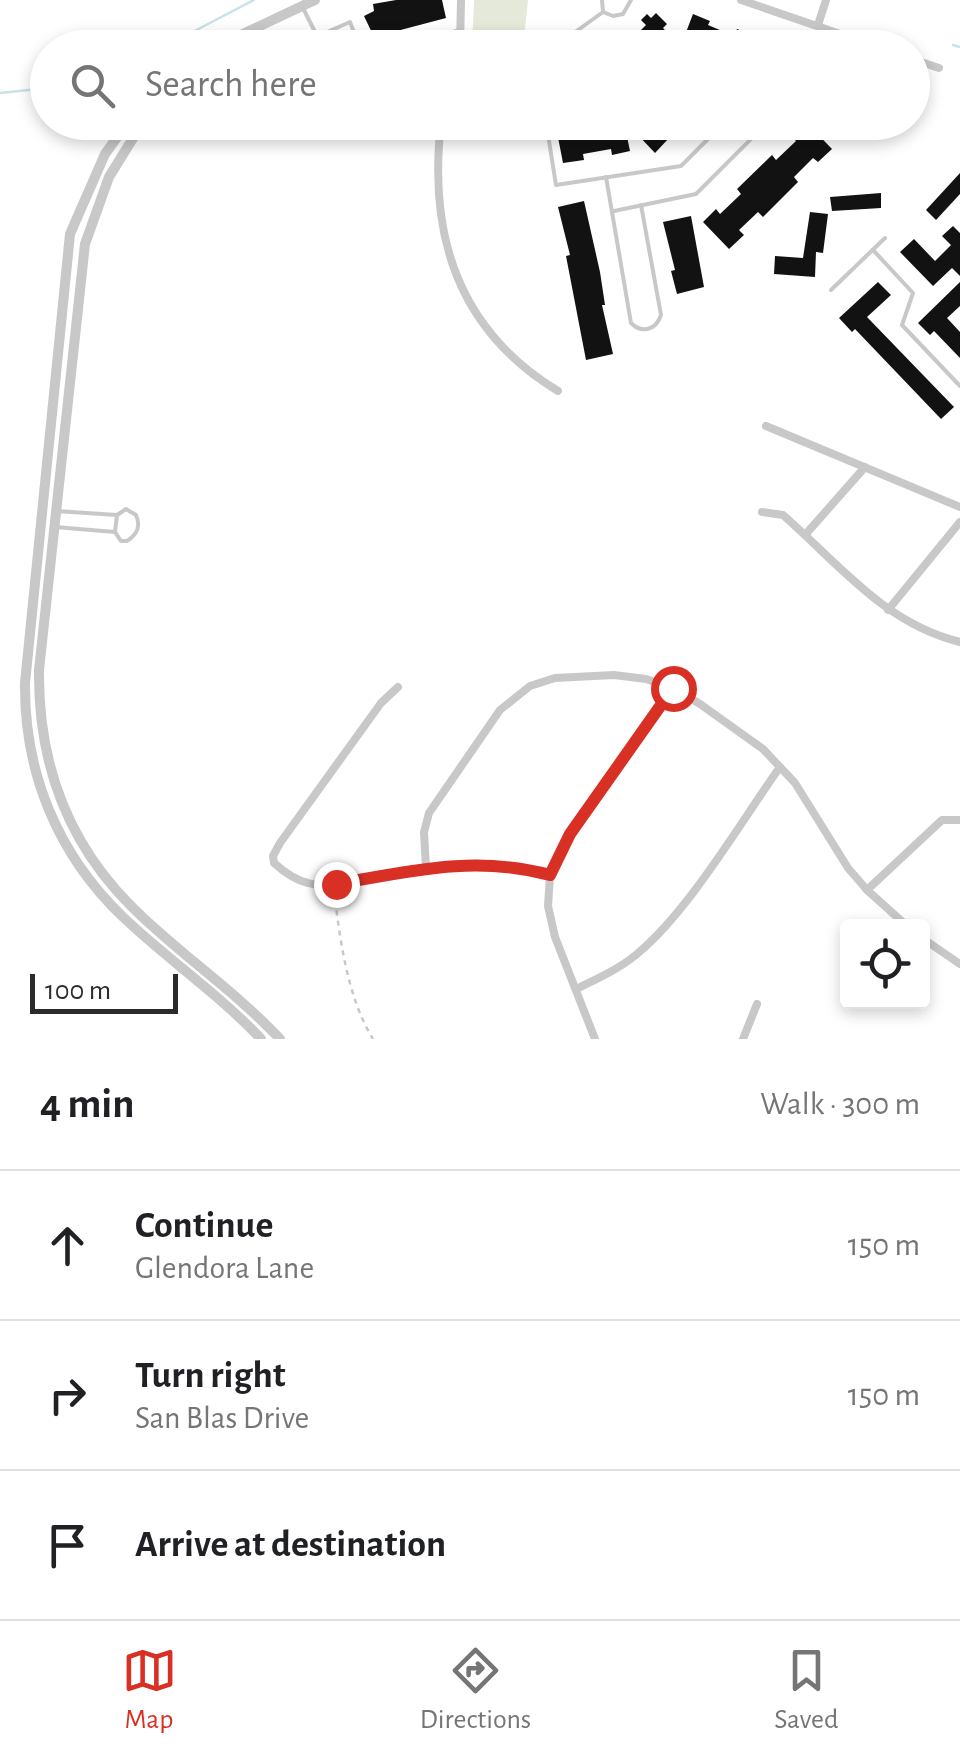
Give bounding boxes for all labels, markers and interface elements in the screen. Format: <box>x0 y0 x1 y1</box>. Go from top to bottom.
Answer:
search box <box>30 30 930 140</box>
icon: search <box>65 58 120 113</box>
text: Search here <box>145 66 317 104</box>
route start <box>651 666 697 712</box>
route end <box>314 862 360 908</box>
map controls <box>840 919 930 1009</box>
button: locate <box>840 919 930 1009</box>
scale bar <box>30 969 178 1014</box>
text: 100 m <box>45 977 111 1005</box>
text: 4 min <box>40 1083 135 1125</box>
text: Walk · 300 m <box>760 1088 920 1120</box>
text: Continue <box>135 1207 273 1245</box>
icon: ahead <box>40 1218 95 1273</box>
text: 150 m <box>848 1229 920 1261</box>
text: Glendora Lane <box>135 1252 314 1284</box>
text: Turn right <box>135 1357 285 1395</box>
icon: right <box>40 1368 95 1423</box>
text: 150 m <box>848 1379 920 1411</box>
text: San Blas Drive <box>135 1402 309 1434</box>
icon: arrive <box>40 1518 95 1573</box>
text: Arrive at destination <box>135 1526 446 1564</box>
tab: Map <box>122 1643 177 1737</box>
tab: Directions <box>420 1643 531 1737</box>
tab: Saved <box>774 1643 838 1737</box>

